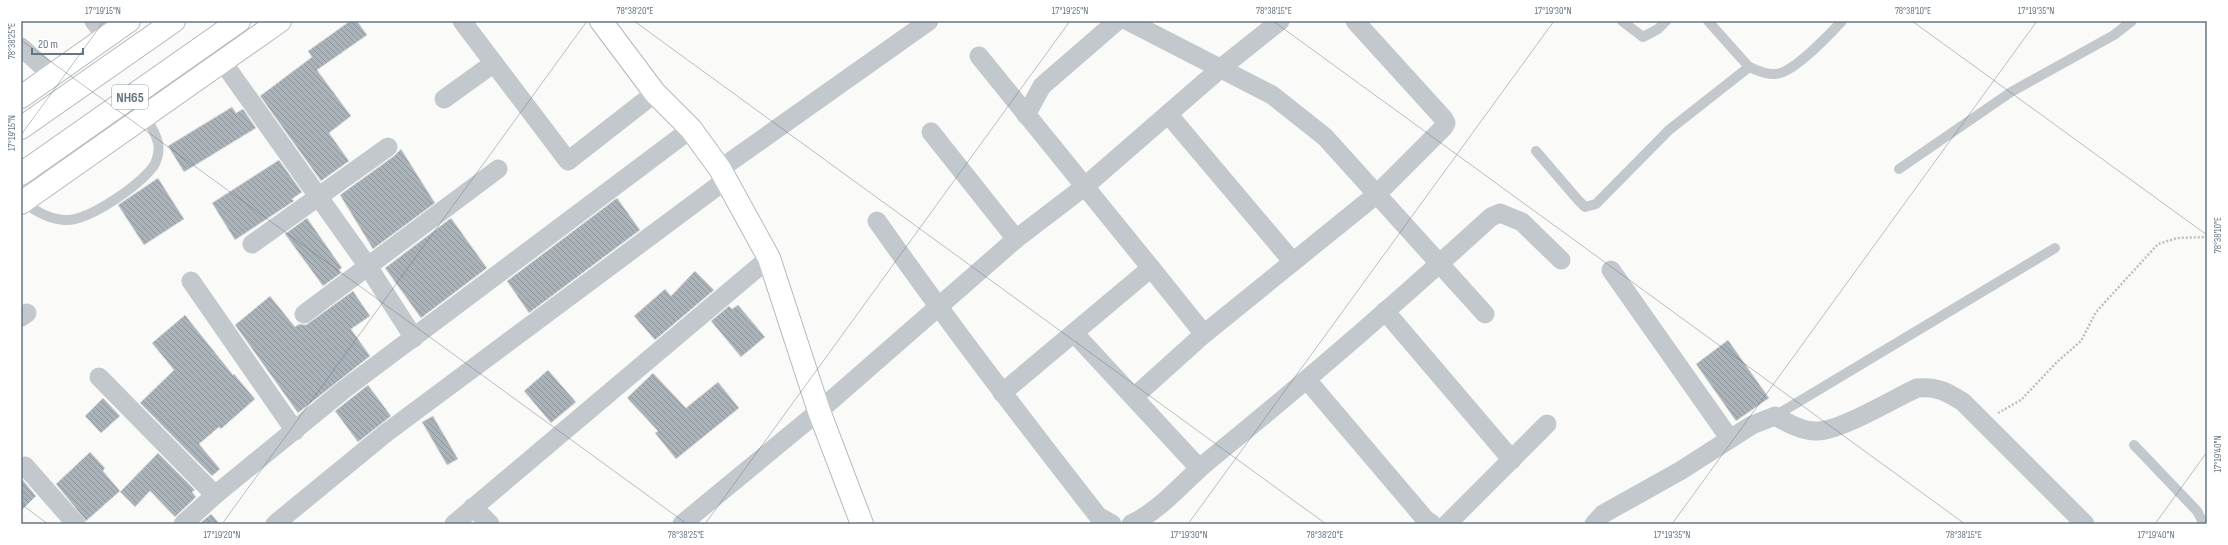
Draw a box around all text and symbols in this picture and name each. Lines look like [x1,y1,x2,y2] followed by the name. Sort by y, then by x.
[85,5,121,17] text: 17°19'15"N
[617,5,653,17] text: 78°38'20"E
[1052,5,1088,17] text: 17°19'25"N
[1256,5,1292,17] text: 78°38'15"E
[1535,5,1572,17] text: 17°19'30"N
[1895,5,1931,17] text: 78°38'10"E
[2018,5,2054,17] text: 17°19'35"N
[6,23,18,59] text: 78°38'25"E
[32,30,83,56] scale bar
[38,37,58,52] text: 20 m
[112,85,148,109] road number: NH65
[6,115,18,151] text: 17°19'15"N
[2212,217,2224,253] text: 78°38'10"E
[2212,436,2224,473] text: 17°19'40"N
[204,529,240,541] text: 17°19'20"N
[668,529,704,541] text: 78°38'25"E
[1171,529,1208,541] text: 17°19'30"N
[1307,529,1343,541] text: 78°38'20"E
[1654,529,1690,541] text: 17°19'35"N
[1946,529,1982,541] text: 78°38'15"E
[2138,529,2175,541] text: 17°19'40"N

